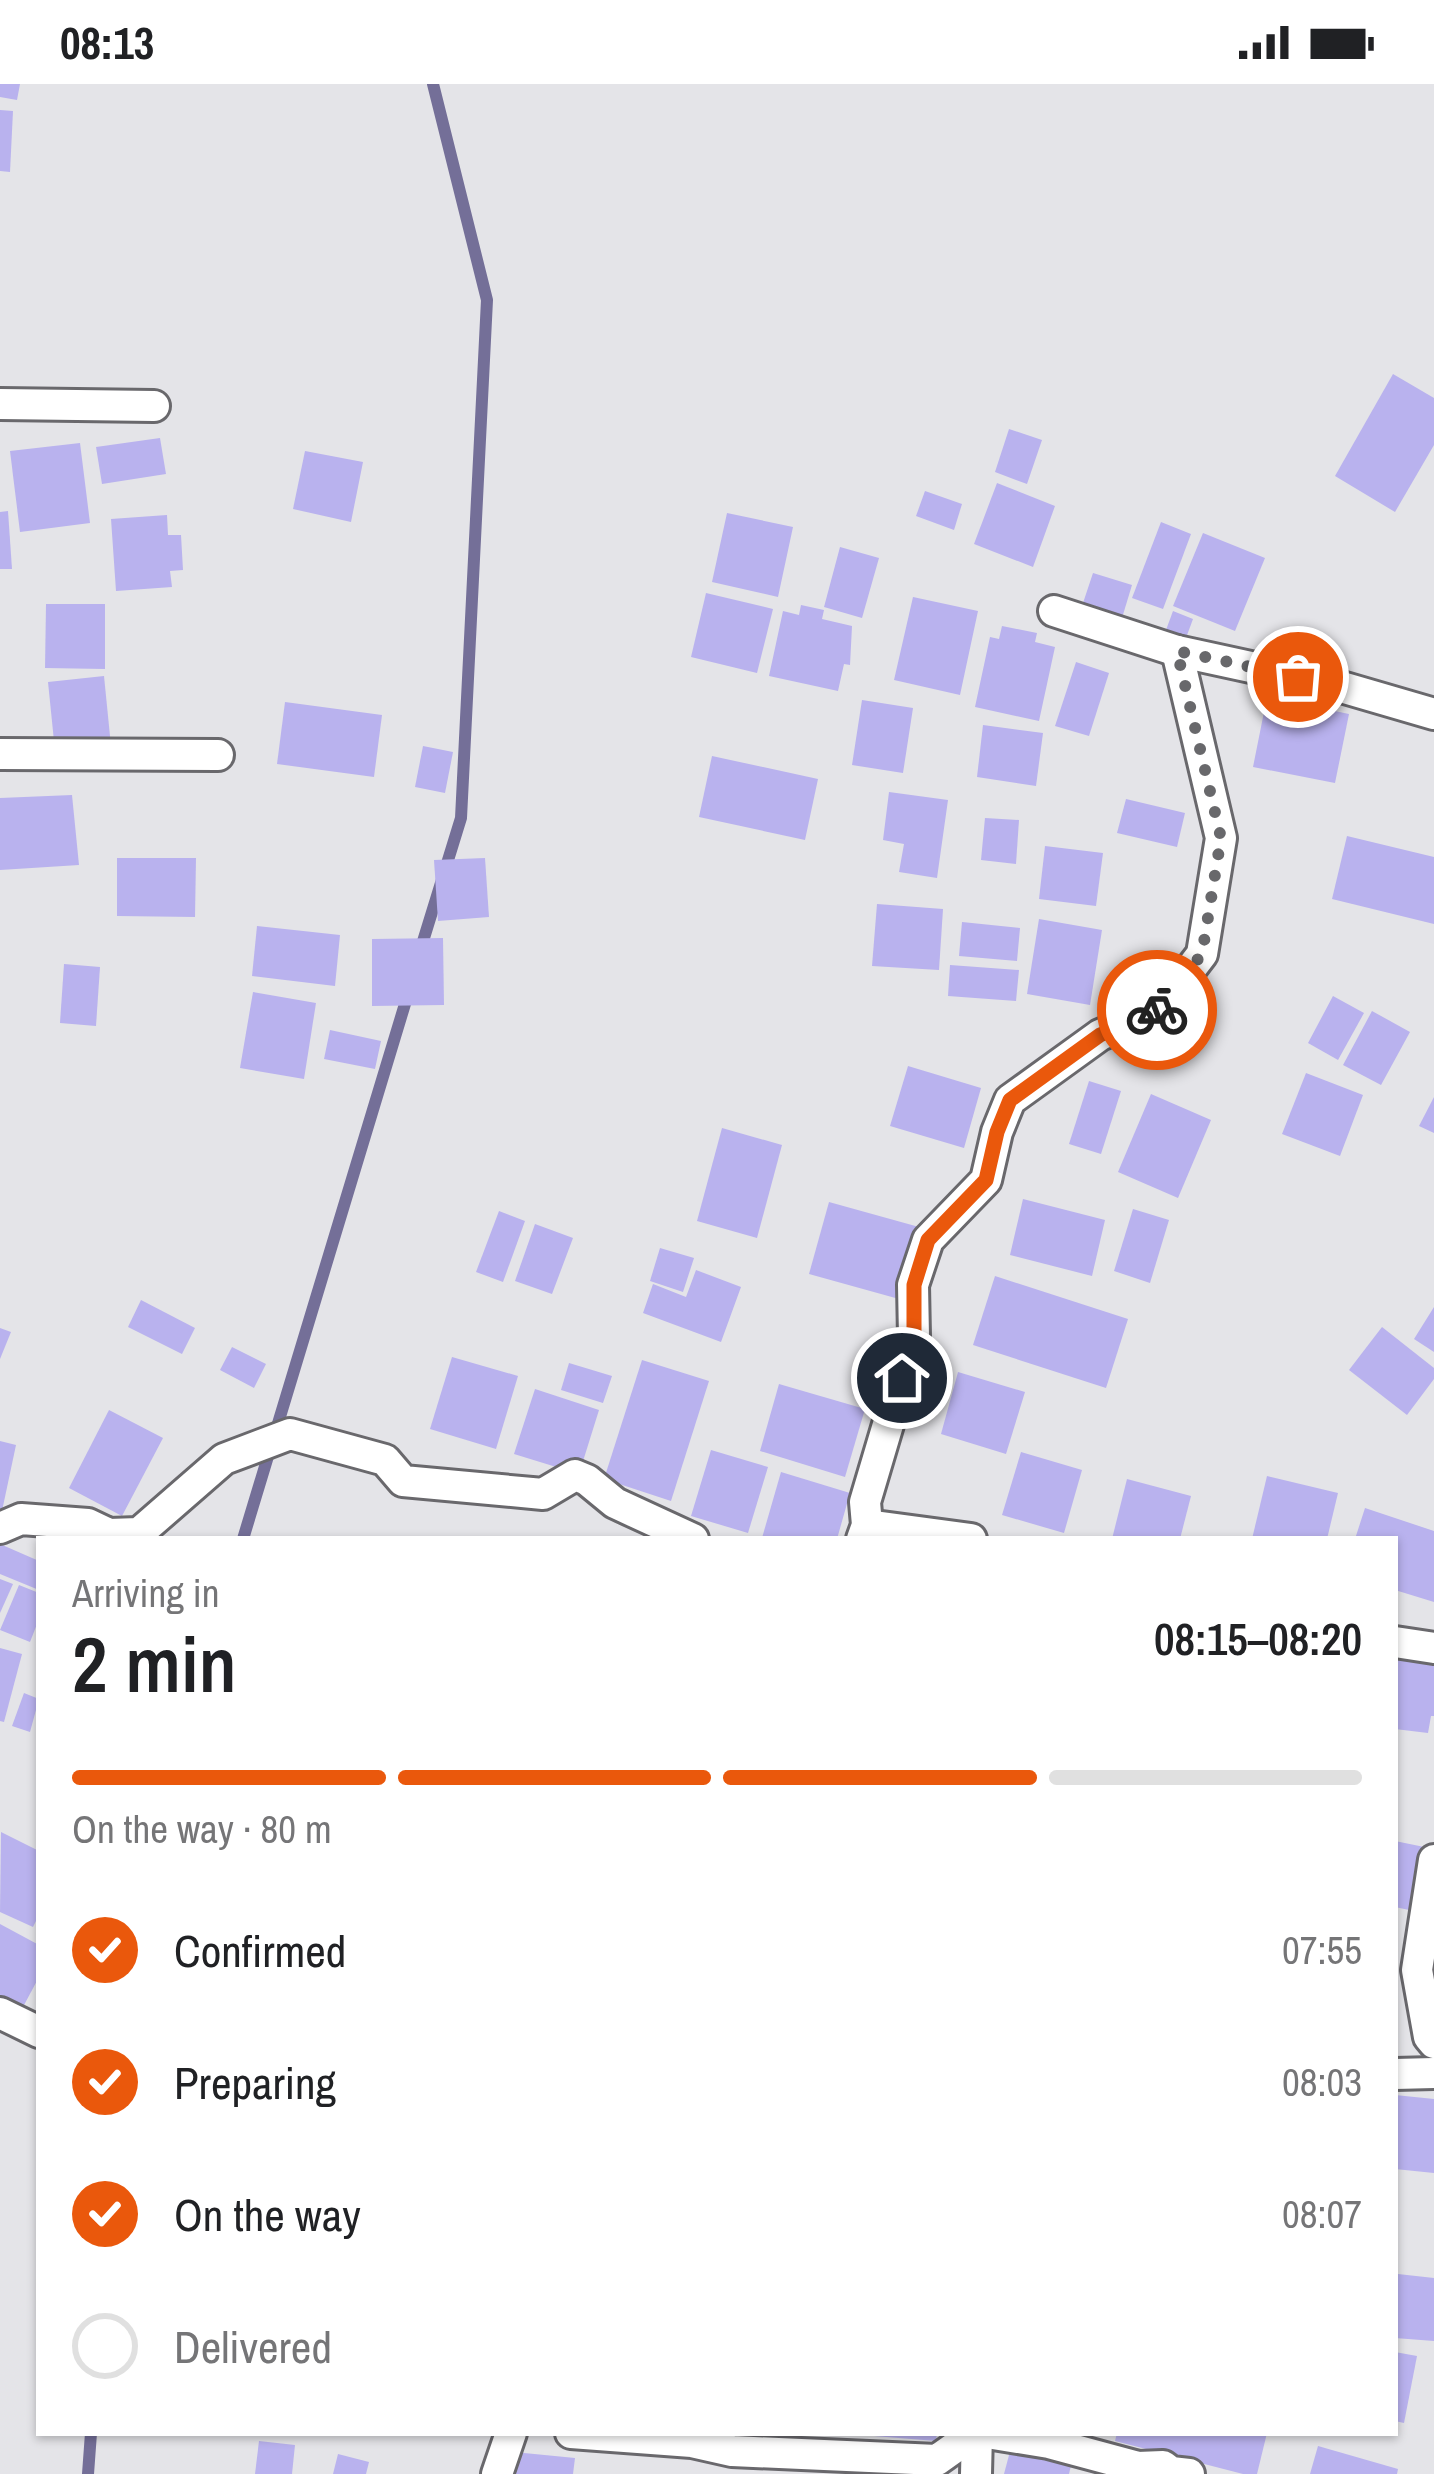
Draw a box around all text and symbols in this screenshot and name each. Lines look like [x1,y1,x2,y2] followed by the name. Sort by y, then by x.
[60,12,154,73] text: 08:13
[1247,626,1349,728] pin
[1265,644,1331,710] icon: bag
[1097,950,1217,1070] courier
[1124,977,1190,1043] icon: bike
[851,1327,953,1429] pin
[869,1345,935,1411] icon: home
[72,1567,220,1619] text: Arriving in
[1154,1608,1362,1669] text: 08:15–08:20
[72,1611,237,1716] text: 2 min
[72,1803,332,1855] text: On the way · 80 m
[72,1917,138,1983] icon: check
[174,1920,346,1981] text: Confirmed
[1282,1924,1362,1976] text: 07:55
[72,2049,138,2115] icon: check
[174,2052,336,2113] text: Preparing
[1282,2056,1362,2108] text: 08:03
[72,2181,138,2247] icon: check
[174,2184,361,2245] text: On the way
[1282,2188,1362,2240] text: 08:07
[174,2316,332,2377] text: Delivered

